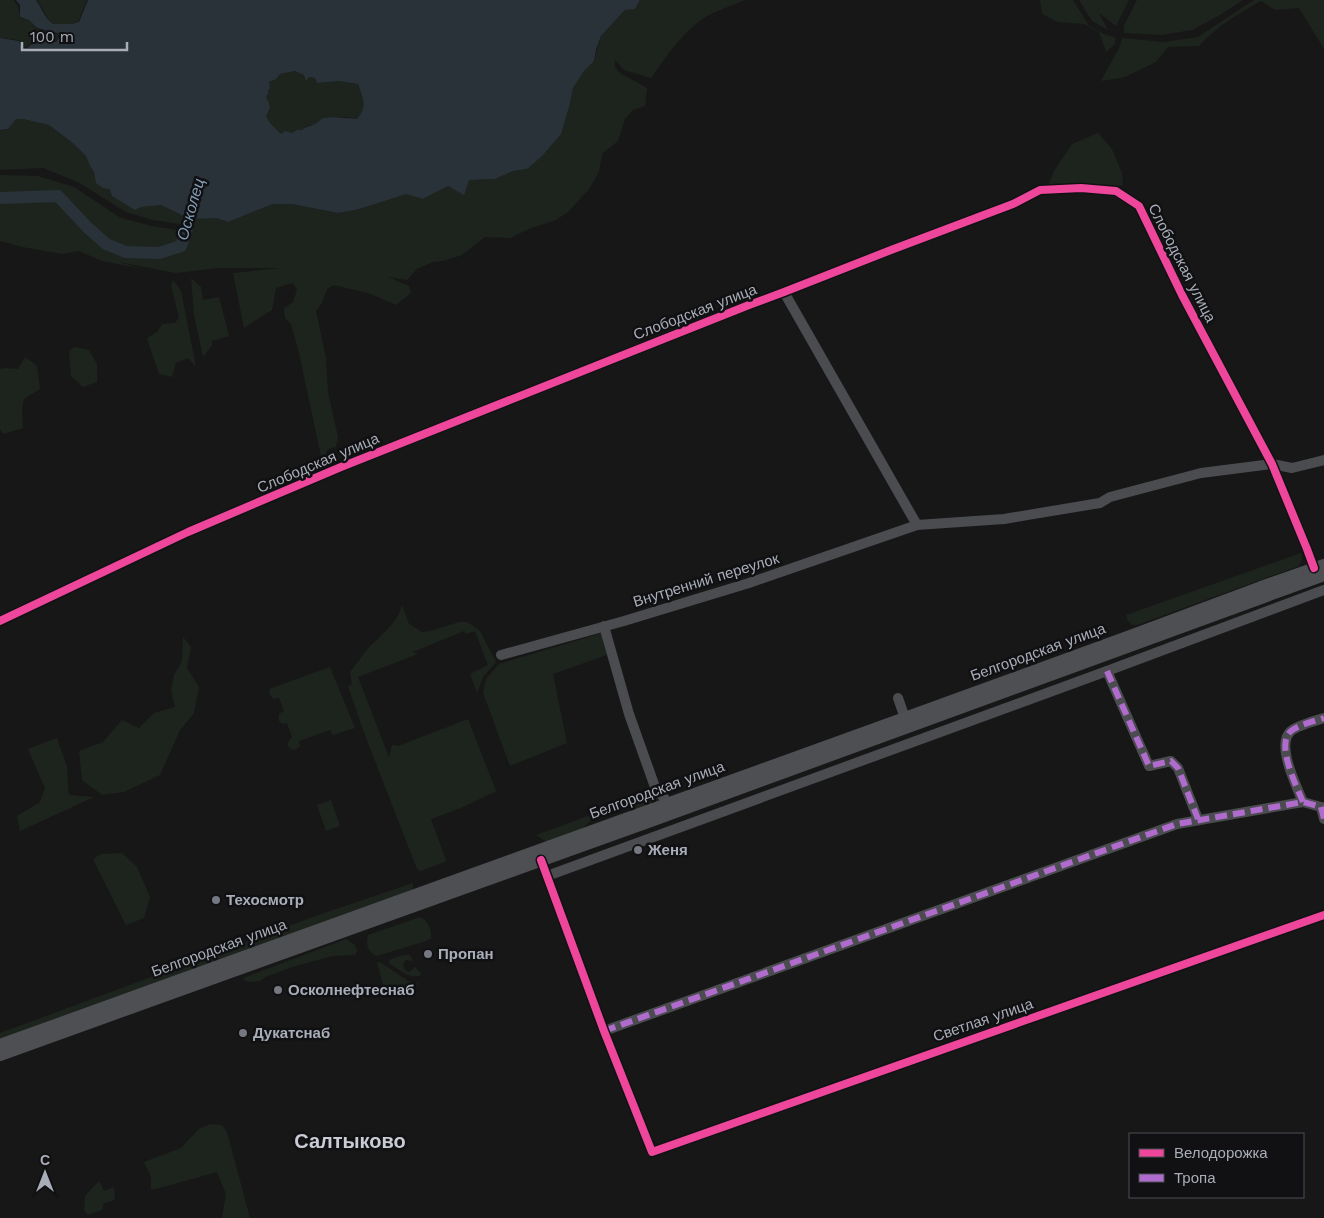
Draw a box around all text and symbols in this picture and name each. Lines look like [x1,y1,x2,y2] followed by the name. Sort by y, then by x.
[22,20,128,52] scale bar
[30,28,74,46] text: 100 m
[173,176,208,242] water label: Осколец
[1144,201,1220,326] street label: Слободская улица
[631,280,760,344] street label: Слободская улица
[254,429,382,497] street label: Слободская улица
[631,549,782,611] street label: Внутренний переулок
[968,619,1109,685] street label: Белгородская улица
[587,757,728,823] street label: Белгородская улица
[647,841,688,859] place label: Женя
[632,844,644,856] marker: Женя
[226,891,304,909] place label: Техосмотр
[210,894,222,906] marker: Техосмотр
[149,915,290,981] street label: Белгородская улица
[438,945,494,963] place label: Пропан
[422,948,434,960] marker: Пропан
[288,981,414,999] place label: Осколнефтеснаб
[272,984,284,996] marker: Осколнефтеснаб
[931,994,1036,1046] street label: Светлая улица
[253,1024,330,1042] place label: Дукатснаб
[237,1027,249,1039] marker: Дукатснаб
[294,1129,406,1153] district label: Салтыково
[1129,1133,1304,1198] legend
[1174,1144,1268,1162] text: Велодорожка
[20,1148,70,1198] north arrow
[40,1152,50,1168] text: С
[1174,1169,1216,1187] text: Тропа

